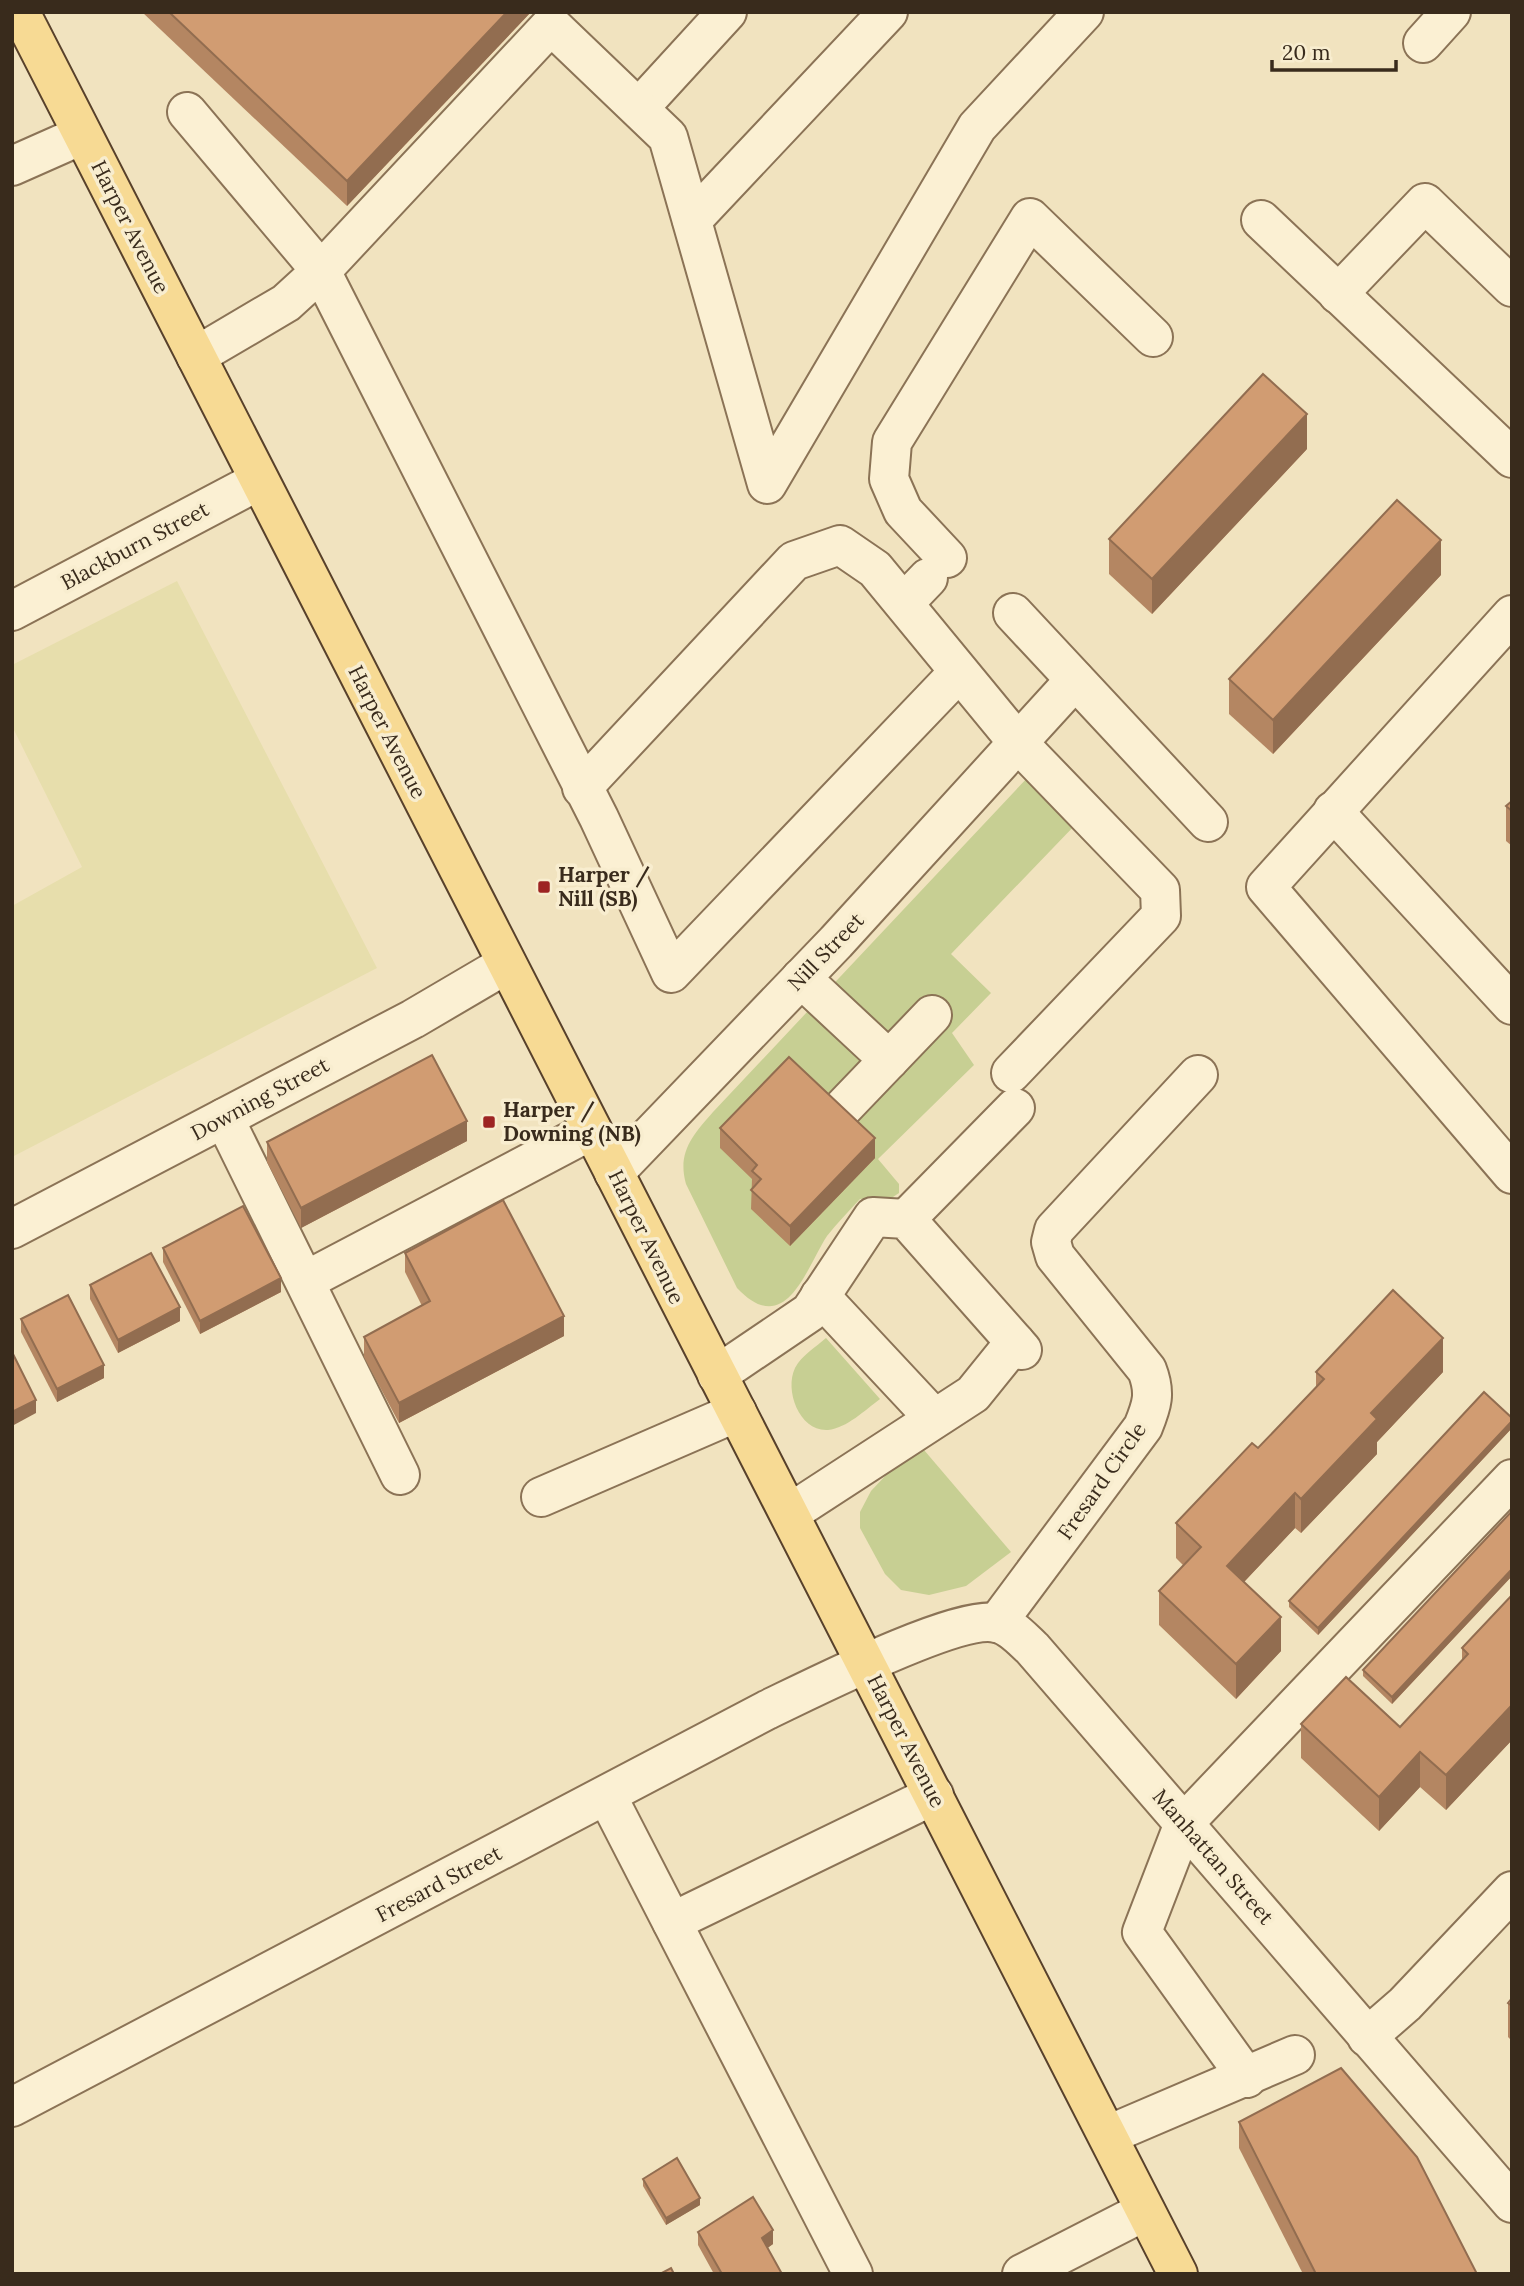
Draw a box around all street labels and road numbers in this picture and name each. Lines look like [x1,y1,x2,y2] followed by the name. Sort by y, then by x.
[85,156,176,298] street label: Harper Avenue
[56,495,214,596] street label: Blackburn Street
[342,661,433,803] street label: Harper Avenue
[782,906,870,996] street label: Nill Street
[186,1050,334,1146] street label: Downing Street
[602,1165,691,1308] street label: Harper Avenue
[1051,1417,1152,1545] street label: Fresard Circle
[861,1670,952,1812] street label: Harper Avenue
[1147,1783,1280,1931] street label: Manhattan Street
[371,1839,507,1928] street label: Fresard Street

